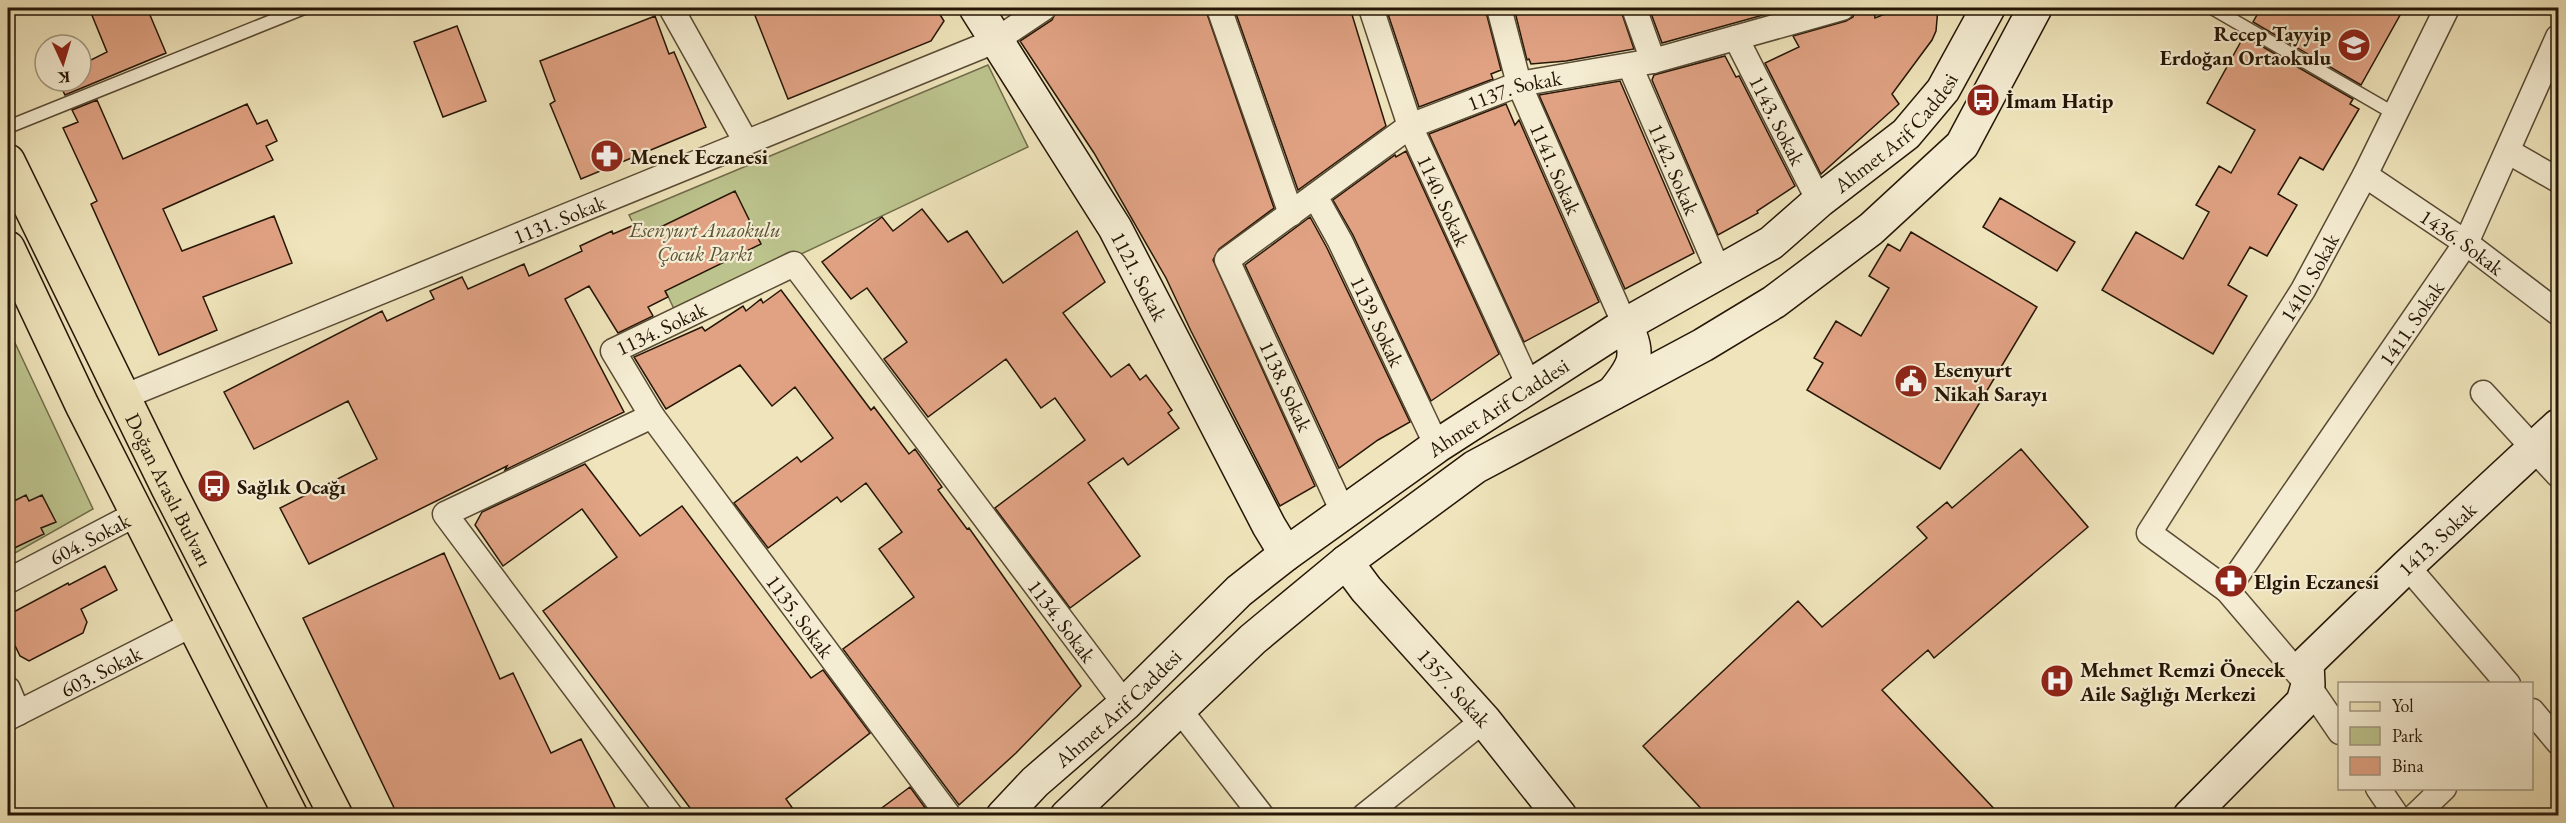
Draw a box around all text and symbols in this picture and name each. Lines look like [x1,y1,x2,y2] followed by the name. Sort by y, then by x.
[2160,20,2331,71] place label: Recep Tayyip Erdoğan Ortaokulu
[2336,27,2372,63] school or university icon: Recep Tayyip Erdoğan Ortaokulu
[33,33,93,93] north arrow
[1463,63,1564,116] street label: 1137. Sokak
[56,67,71,88] text: K
[1827,68,1963,199] street label: Ahmet Arif Caddesi
[1744,70,1812,171] street label: 1143. Sokak
[1965,82,2001,118] bus stop icon: İmam Hatip
[2006,87,2114,114] place label: İmam Hatip
[1524,119,1589,220] street label: 1141. Sokak
[1643,119,1707,220] street label: 1142. Sokak
[589,138,625,174] pharmacy icon: Menek Eczanesi
[630,143,768,170] place label: Menek Eczanesi
[1411,150,1477,251] street label: 1140. Sokak
[509,188,610,250] street label: 1131. Sokak
[2415,203,2511,282] street label: 1436. Sokak
[628,216,781,267] park label: Esenyurt Anaokulu Çocuk Parkı
[1105,226,1175,326] street label: 1121. Sokak
[2273,227,2345,327] street label: 1410. Sokak
[1345,271,1411,372] street label: 1139. Sokak
[2372,274,2450,371] street label: 1411. Sokak
[611,294,712,361] street label: 1134. Sokak
[1253,336,1319,437] street label: 1138. Sokak
[1421,351,1574,463] street label: Ahmet Arif Caddesi
[1934,356,2047,407] place label: Esenyurt Nikah Sarayı
[1893,363,1929,399] public building icon: Esenyurt Nikah Sarayı
[120,408,219,571] street label: Doğan Araslı Bulvarı
[196,468,232,504] bus stop icon: Sağlık Ocağı
[237,473,346,500] place label: Sağlık Ocağı
[2392,495,2482,581] street label: 1413. Sokak
[45,506,135,571] street label: 604. Sokak
[2213,563,2249,599] pharmacy icon: Elgin Eczanesi
[2254,568,2379,595] place label: Elgin Eczanesi
[761,569,841,664] street label: 1135. Sokak
[1022,573,1103,668] street label: 1134. Sokak
[56,639,147,703] street label: 603. Sokak
[1048,642,1187,773] street label: Ahmet Arif Caddesi
[1412,642,1498,733] street label: 1357. Sokak
[2079,656,2286,707] place label: Mehmet Remzi Önecek Aile Sağlığı Merkezi
[2039,663,2075,699] hospital icon: Mehmet Remzi Önecek Aile Sağlığı Merkezi
[2338,682,2533,790] legend
[2392,694,2414,717] text: Yol
[2392,724,2423,747] text: Park
[2392,754,2424,777] text: Bina

